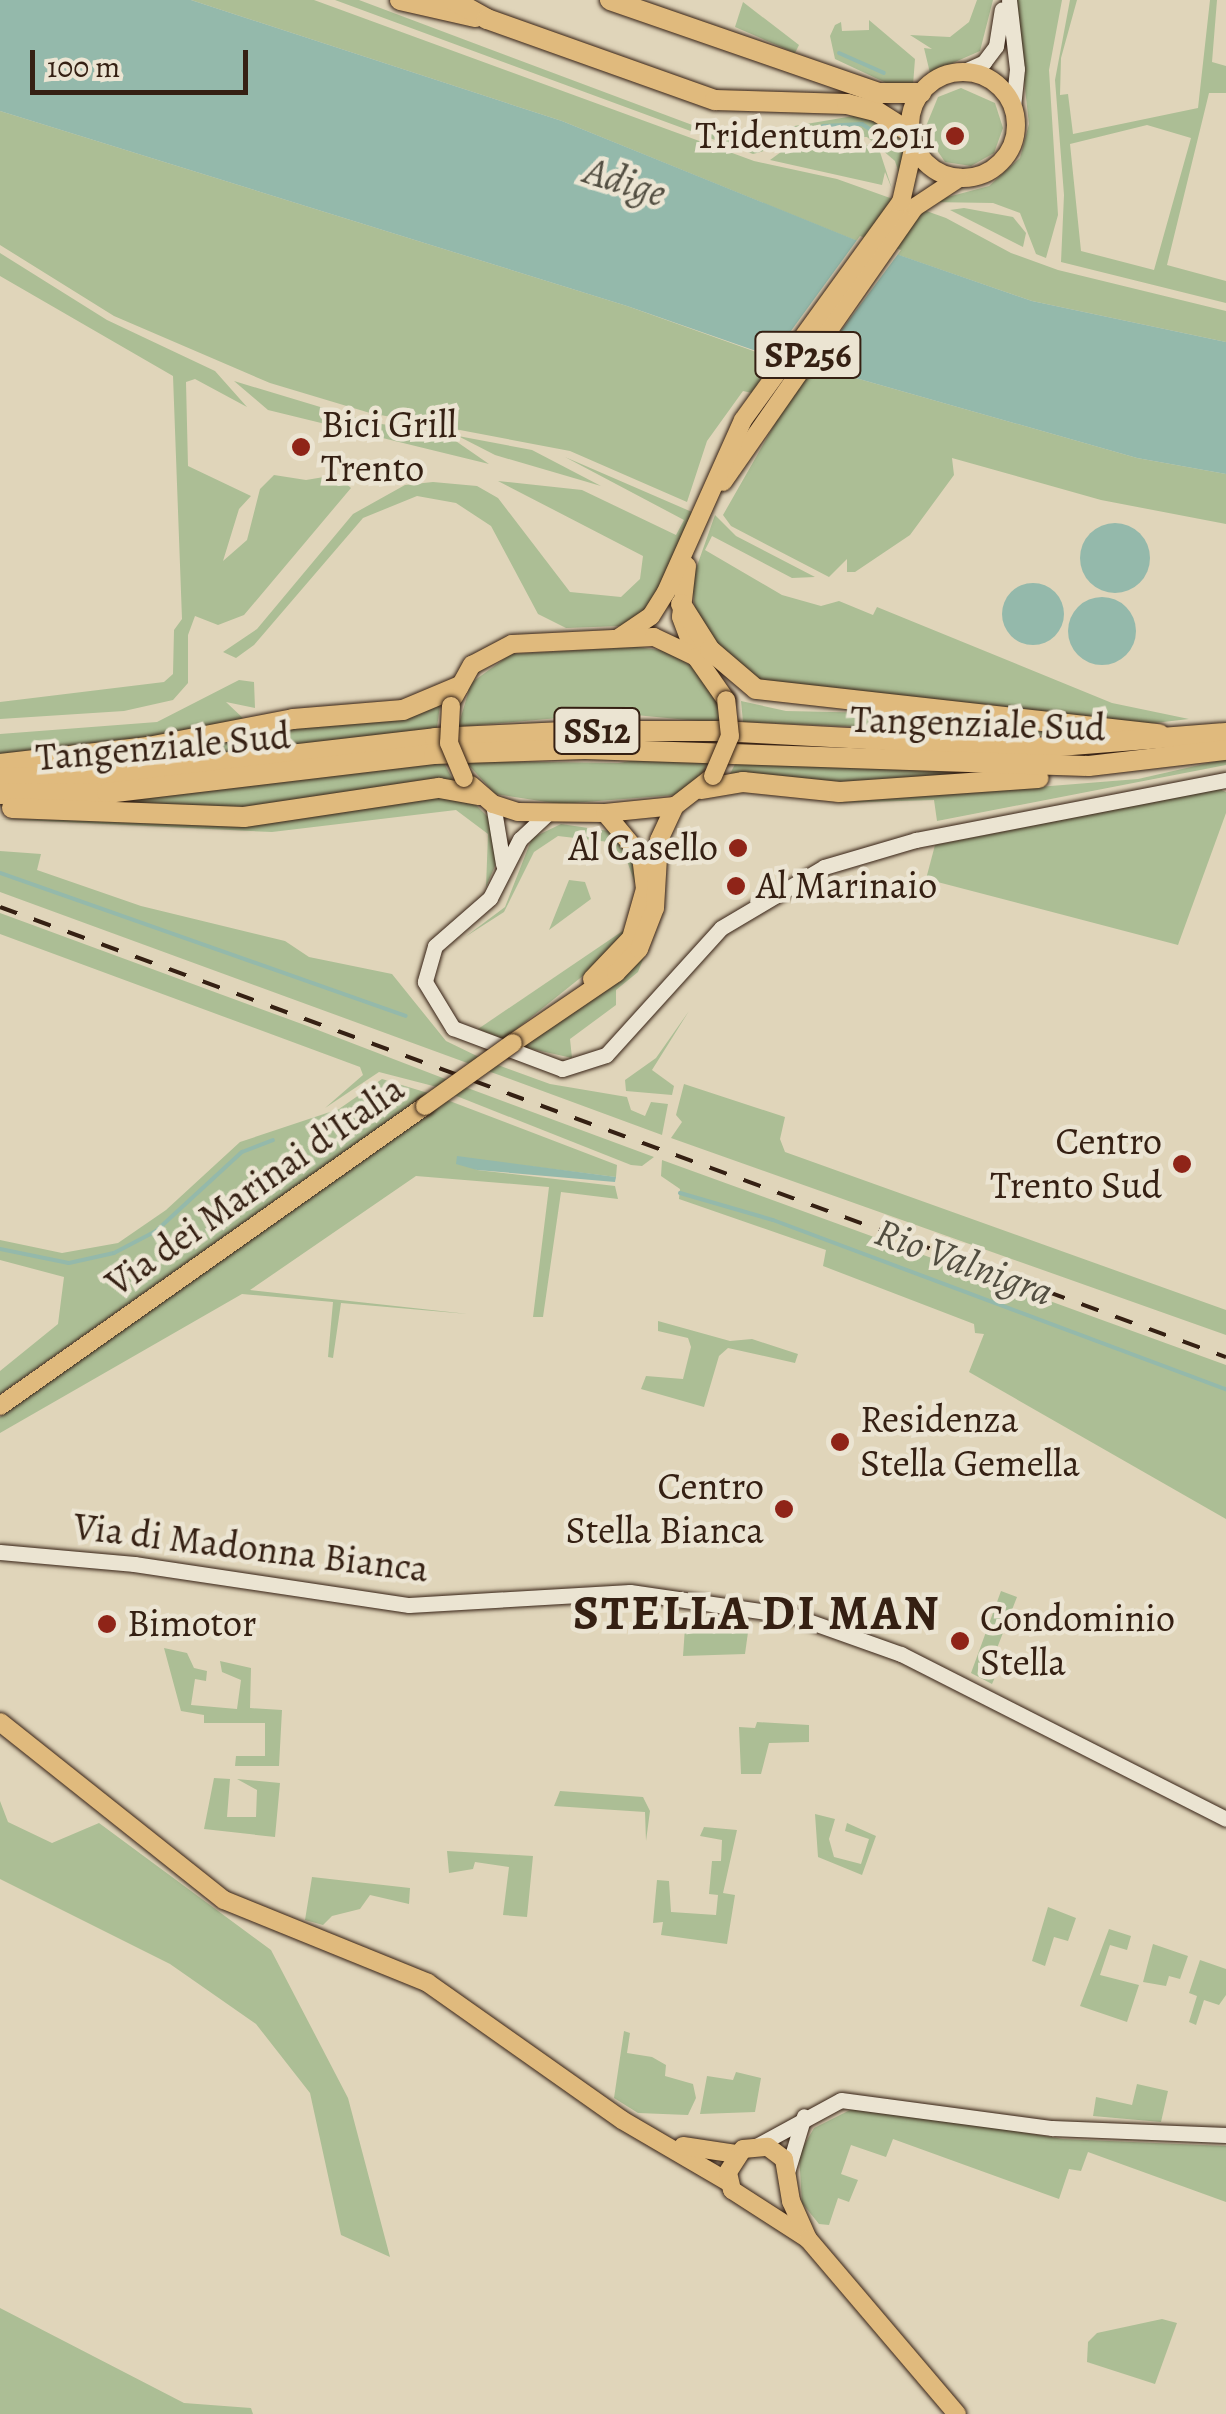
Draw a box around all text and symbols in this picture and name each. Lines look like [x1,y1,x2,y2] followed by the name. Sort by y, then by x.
[35,30,252,92] scale bar
[47,47,120,87] text: 100 m
[695,113,935,159] place label: Tridentum 2011
[944,125,966,147] marker: Tridentum 2011
[578,146,672,218] water label: Adige
[753,325,863,385] road number: SP256
[321,402,457,492] place label: Bici Grill Trento
[290,436,312,458] marker: Bici Grill Trento
[850,697,1106,751] street label: Tangenziale Sud
[552,701,642,761] road number: SS12
[34,713,292,781] street label: Tangenziale Sud
[569,825,718,871] place label: Al Casello
[727,837,749,859] marker: Al Casello
[756,863,937,909] place label: Al Marinaio
[725,875,747,897] marker: Al Marinaio
[97,1066,413,1306] street label: Via dei Marinai d'Italia
[990,1119,1162,1208] place label: Centro Trento Sud
[1171,1153,1193,1175] marker: Centro Trento Sud
[869,1208,1059,1316] water label: Rio Valnigra
[860,1397,1080,1486] place label: Residenza Stella Gemella
[829,1431,851,1453] marker: Residenza Stella Gemella
[566,1464,764,1554] place label: Centro Stella Bianca
[773,1498,795,1520] marker: Centro Stella Bianca
[71,1504,431,1592] street label: Via di Madonna Bianca
[573,1585,941,1643] district label: STELLA DI MAN
[980,1596,1175,1686] place label: Condominio Stella
[127,1601,257,1647] place label: Bimotor
[96,1613,118,1635] marker: Bimotor
[949,1630,971,1652] marker: Condominio Stella

